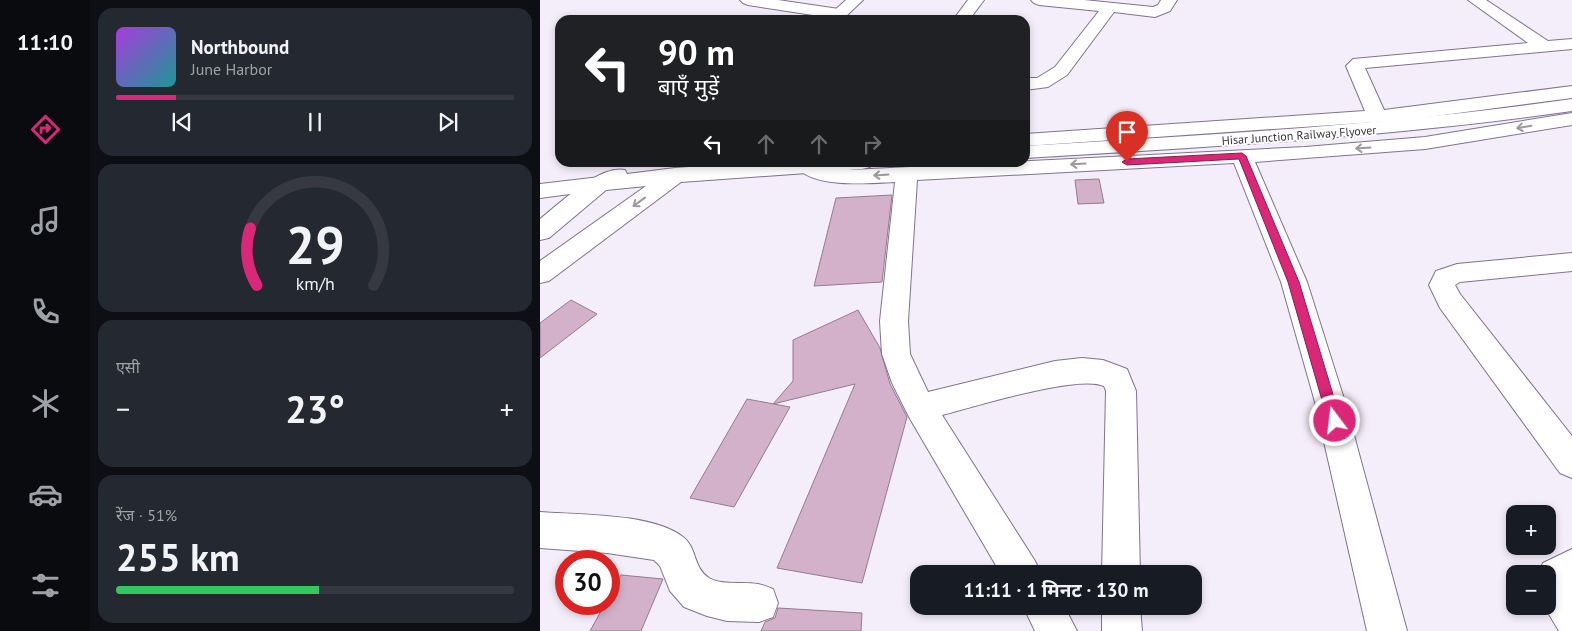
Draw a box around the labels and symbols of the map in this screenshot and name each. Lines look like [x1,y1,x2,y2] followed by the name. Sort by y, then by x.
[1106,111,1148,162] pin
[1221,122,1377,148] street label: Hisar Junction Railway Flyover
[1516,123,1532,133] one-way arrow
[1355,143,1371,153] one-way arrow
[1071,160,1087,169] one-way arrow
[873,170,889,179] one-way arrow
[632,197,646,207] one-way arrow
[1308,394,1360,446] position arrow
[555,550,620,615] speed limit sign: 30

